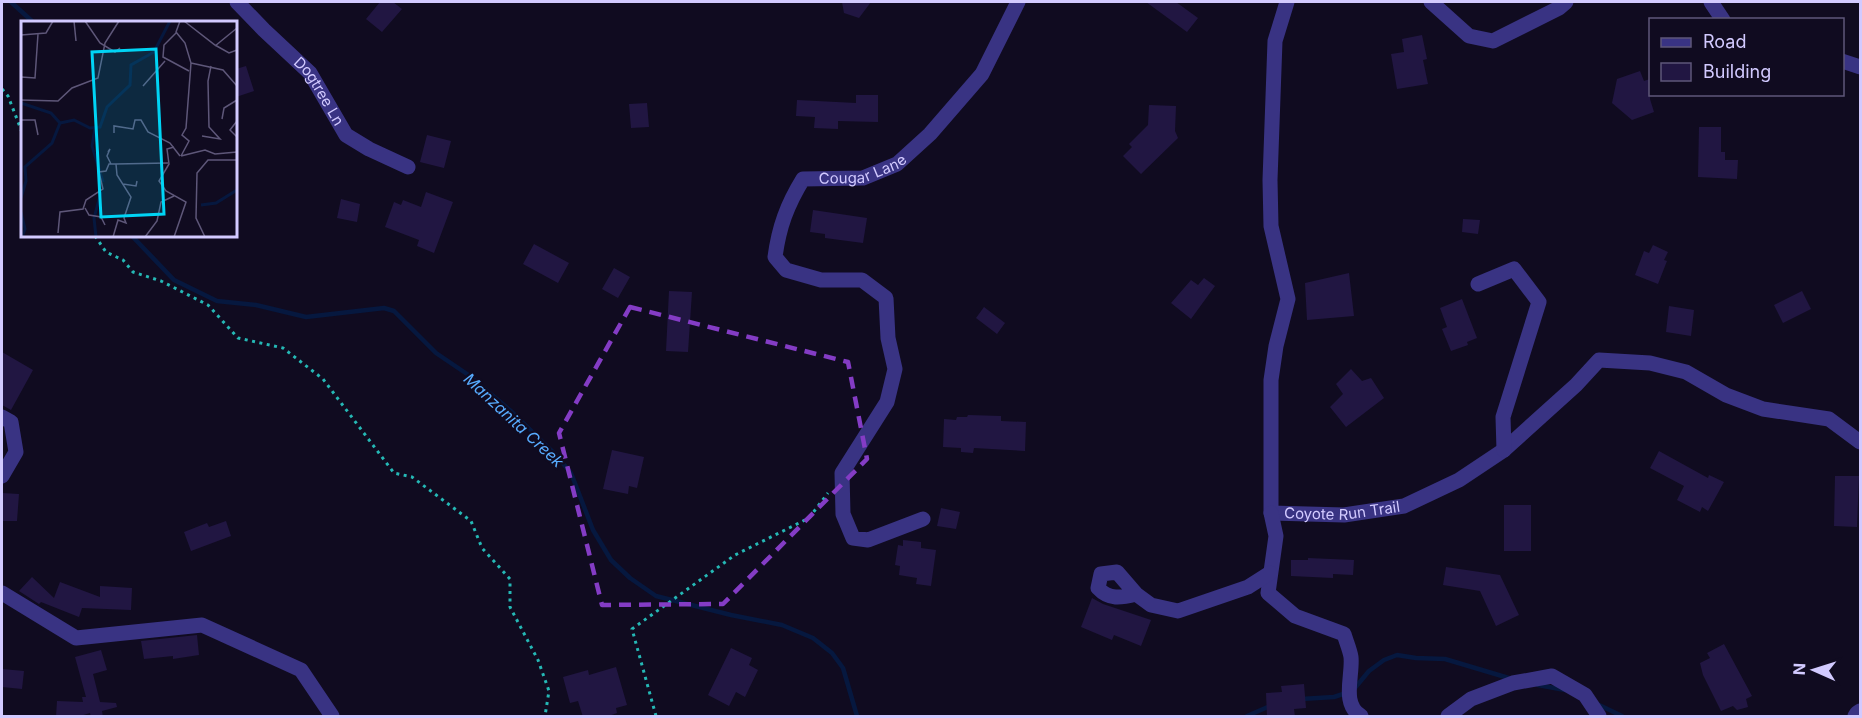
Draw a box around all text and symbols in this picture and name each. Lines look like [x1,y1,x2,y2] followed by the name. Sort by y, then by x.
[1649,18,1844,96] legend
[21,21,237,237] inset map
[1703,31,1746,52] text: Road
[290,53,348,129] street label: Dogtree Ln
[1703,61,1771,82] text: Building
[819,150,910,188] street label: Cougar Lane
[460,369,568,472] water label: Manzanita Creek
[1284,497,1401,524] street label: Coyote Run Trail
[1784,640,1844,700] north arrow
[1789,663,1809,676] text: N

